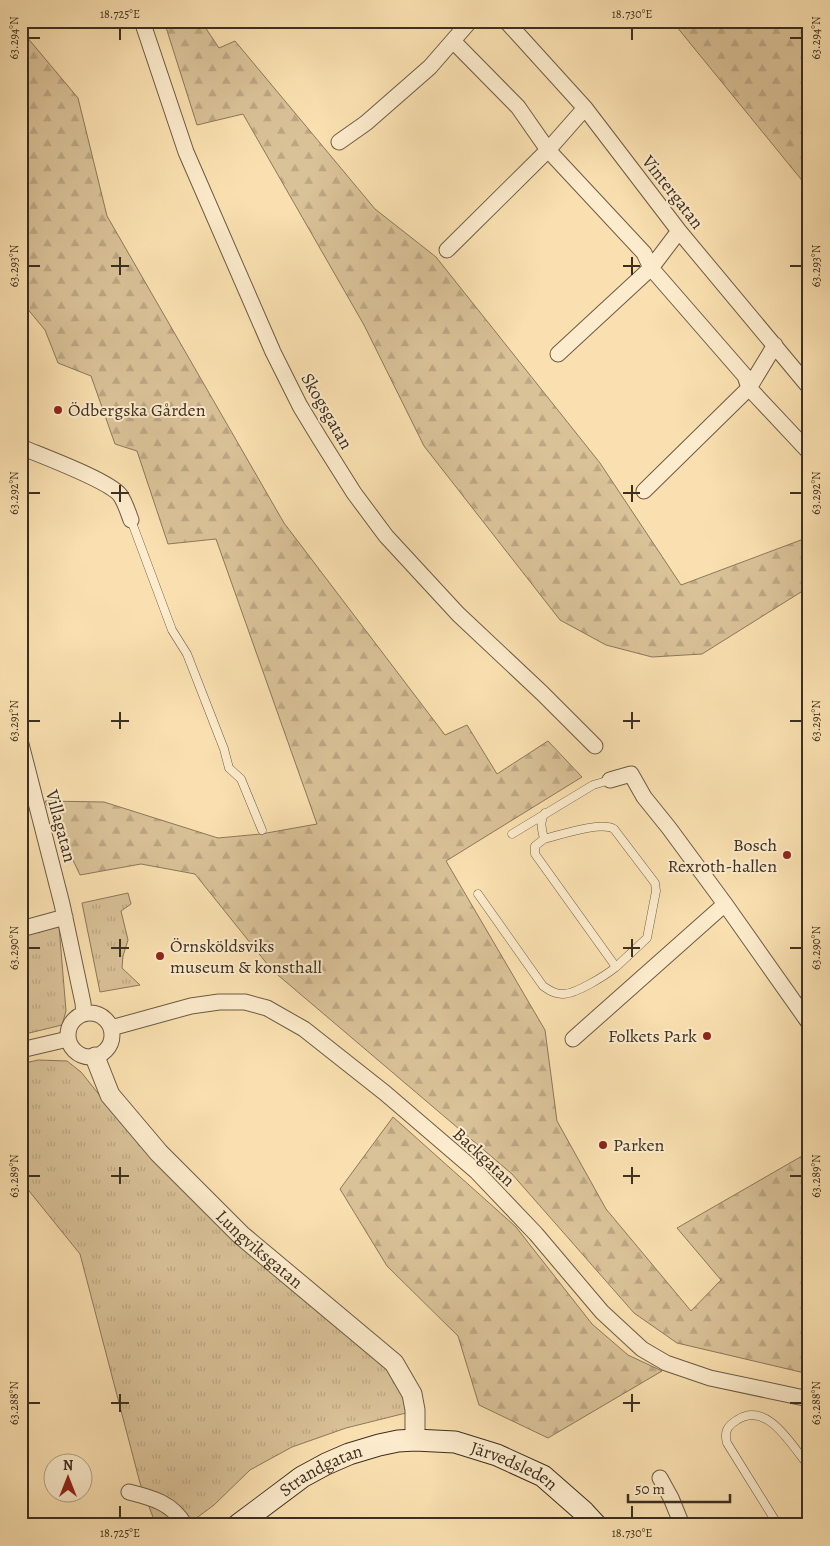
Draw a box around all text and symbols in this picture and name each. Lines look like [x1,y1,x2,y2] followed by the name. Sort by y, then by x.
[100,6,140,22] text: 18.725°E
[612,6,652,22] text: 18.730°E
[6,16,22,60] text: 63.294°N
[808,16,824,60] text: 63.294°N
[636,149,709,234] street label: Vintergatan
[6,244,22,287] text: 63.293°N
[808,244,824,287] text: 63.293°N
[295,368,359,454] street label: Skogsgatan
[68,398,206,422] place label: Ödbergska Gården
[52,404,64,416] marker: Ödbergska Gården
[6,471,22,515] text: 63.292°N
[808,471,824,515] text: 63.292°N
[6,700,22,742] text: 63.291°N
[808,700,824,742] text: 63.291°N
[40,786,82,865] street label: Villagatan
[668,833,777,878] place label: Bosch Rexroth-hallen
[781,849,793,861] marker: Bosch Rexroth-hallen
[6,926,22,970] text: 63.290°N
[808,926,824,970] text: 63.290°N
[170,934,322,979] place label: Örnsköldsviks museum & konsthall
[154,950,166,962] marker: Örnsköldsviks museum & konsthall
[608,1024,697,1048] place label: Folkets Park
[701,1030,713,1042] marker: Folkets Park
[448,1122,520,1192] street label: Backgatan
[613,1133,664,1157] place label: Parken
[597,1139,609,1151] marker: Parken
[6,1154,22,1198] text: 63.289°N
[808,1154,824,1198] text: 63.289°N
[211,1205,308,1294] street label: Lungviksgatan
[6,1381,22,1425] text: 63.288°N
[808,1381,824,1425] text: 63.288°N
[468,1436,563,1496] street label: Järvedsleden
[274,1439,365,1502] street label: Strandgatan
[42,1454,92,1504] north arrow
[63,1456,73,1475] text: N
[628,1471,730,1503] scale bar
[635,1479,665,1499] text: 50 m
[100,1525,140,1541] text: 18.725°E
[612,1525,652,1541] text: 18.730°E

